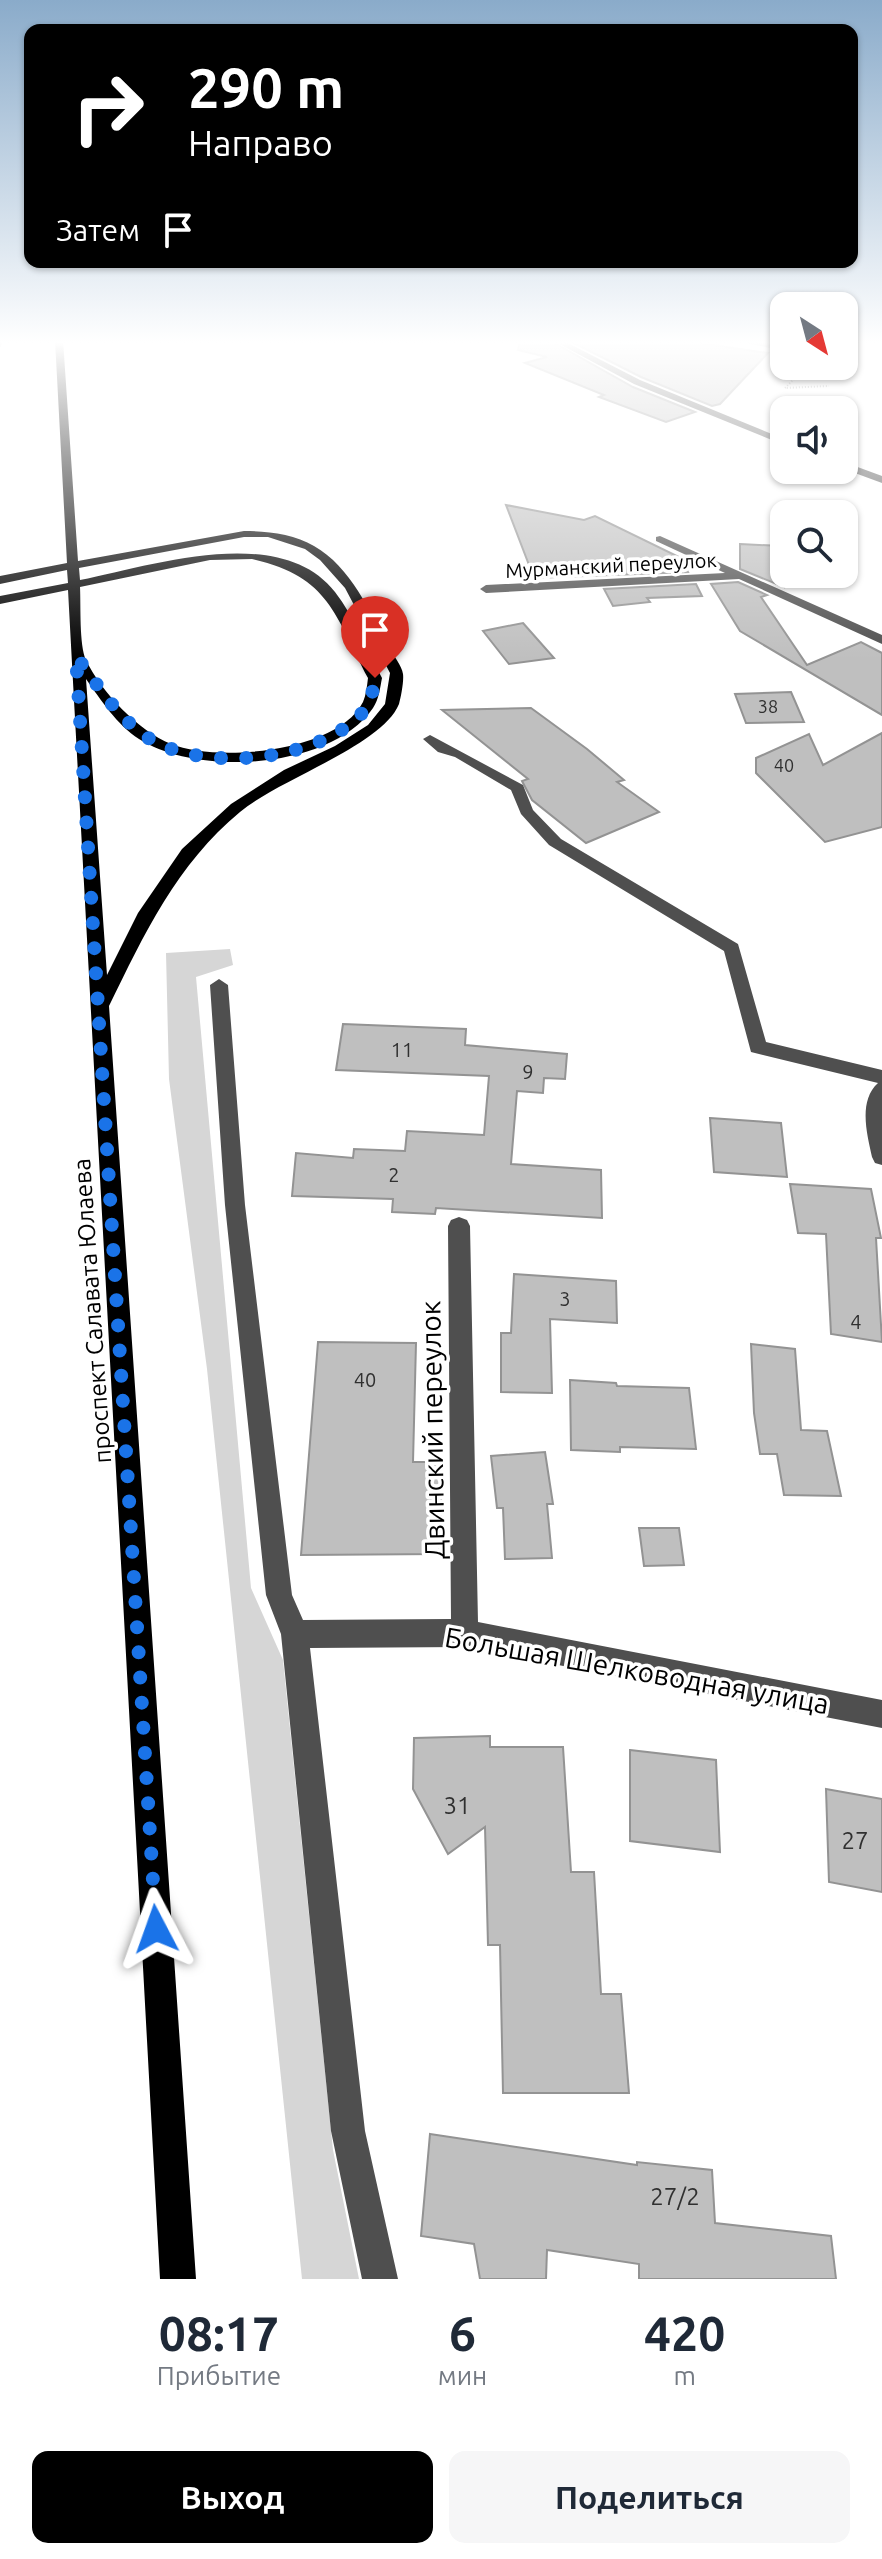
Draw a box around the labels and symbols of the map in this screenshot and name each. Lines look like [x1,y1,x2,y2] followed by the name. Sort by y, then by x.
[770,292,858,380] north arrow
[505,548,717,582] street label: Мурманский переулок
[341,596,409,678] pin
[758,696,778,716] house number: 38
[774,755,794,775] house number: 40
[391,1038,413,1061] house number: 11
[522,1060,534,1083] house number: 9
[68,1158,116,1464] street label: проспект Салавата Юлаева
[388,1163,400,1186] house number: 2
[559,1287,571,1310] house number: 3
[414,1301,450,1559] street label: Двинский переулок
[850,1310,862,1333] house number: 4
[354,1368,376,1391] house number: 40
[443,1621,831,1719] street label: Большая Шелководная улица
[443,1792,471,1819] house number: 31
[841,1827,869,1854] house number: 27
[114,1887,198,1971] position arrow
[650,2183,700,2210] house number: 27/2

